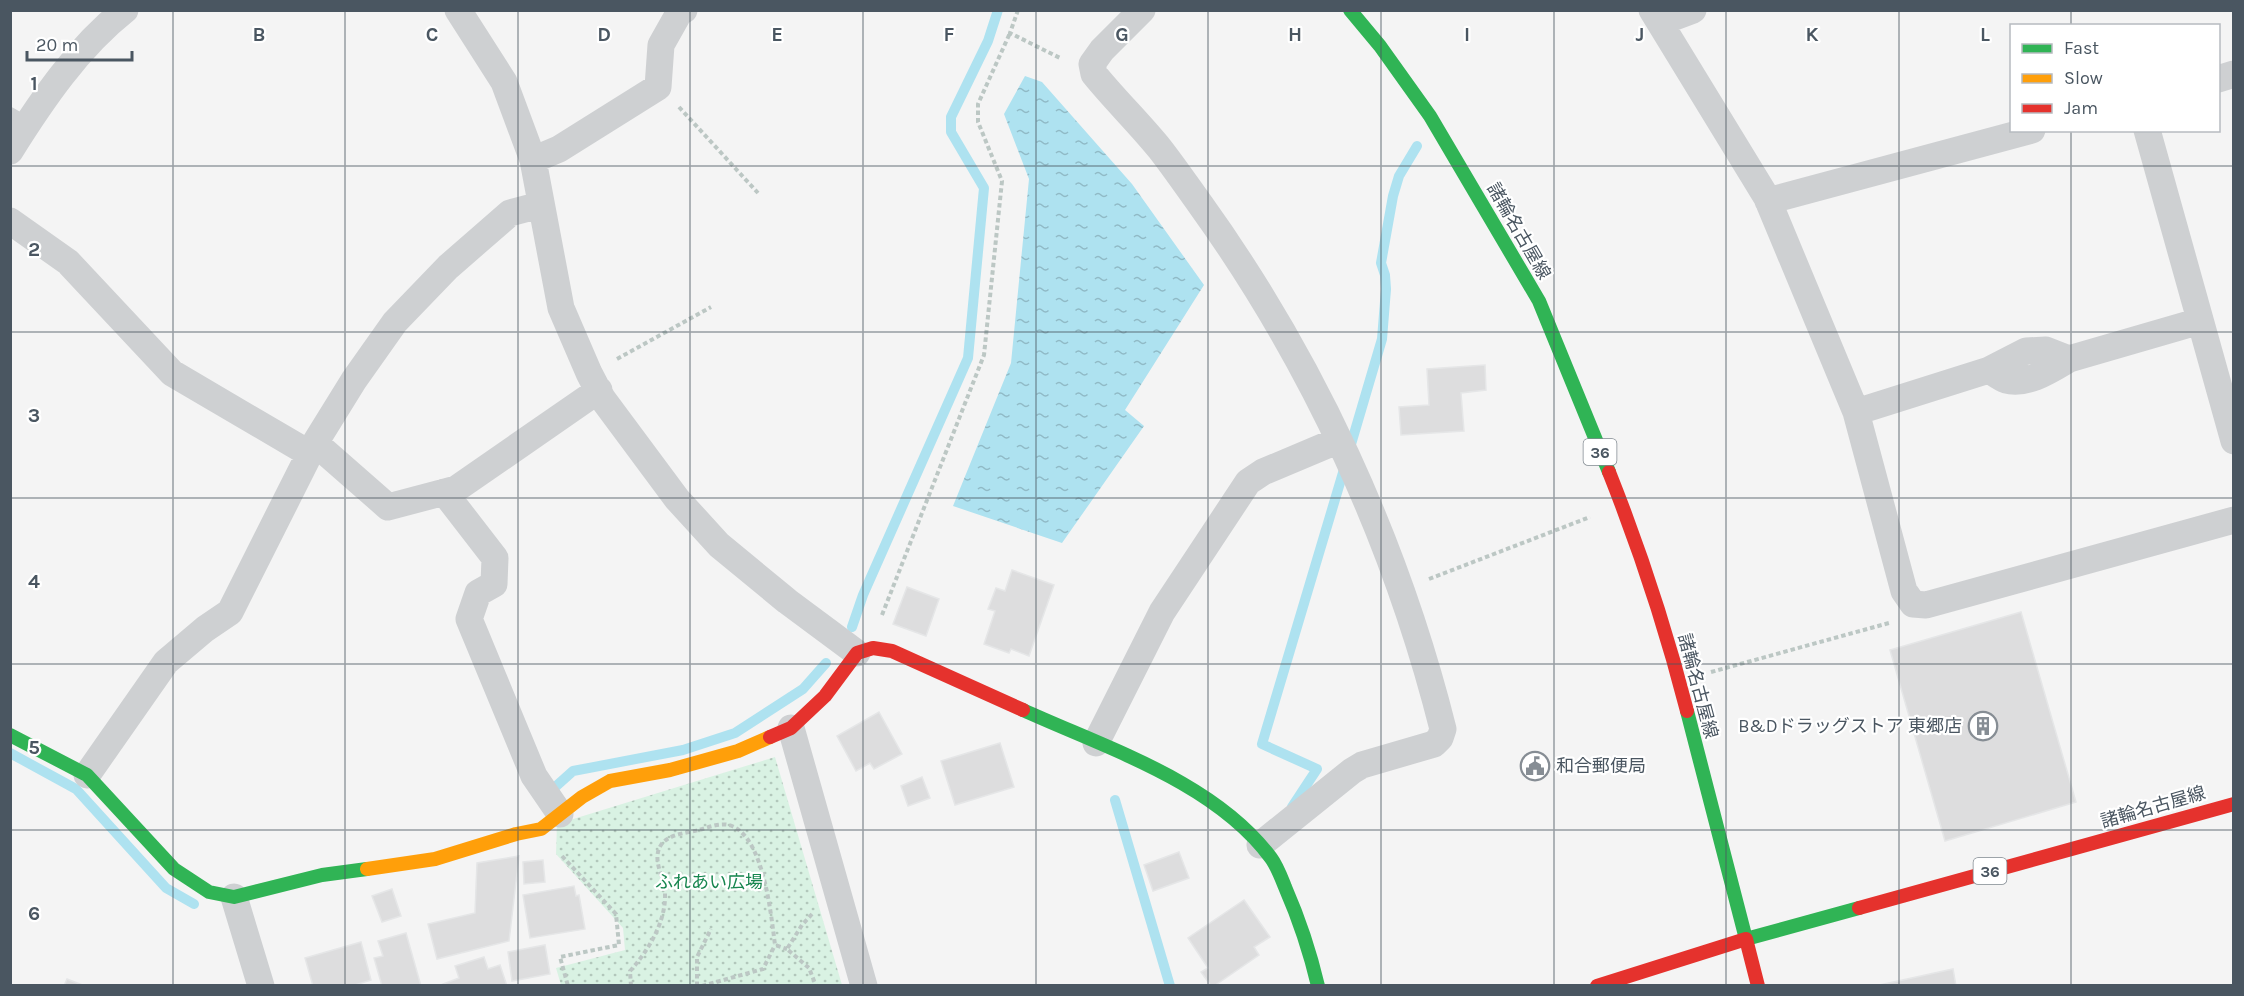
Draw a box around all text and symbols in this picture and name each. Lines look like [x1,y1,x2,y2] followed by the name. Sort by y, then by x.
[253,23,265,46] text: B
[426,23,438,46] text: C
[597,23,611,46] text: D
[771,23,783,46] text: E
[944,23,955,46] text: F
[1115,23,1129,46] text: G
[1288,23,1302,46] text: H
[1464,23,1470,46] text: I
[1636,23,1644,46] text: J
[1805,23,1819,46] text: K
[1980,23,1990,46] text: L
[27,24,132,62] scale bar
[2010,24,2220,132] legend
[36,34,78,56] text: 20 m
[2064,37,2099,59] text: Fast
[2064,67,2103,89] text: Slow
[30,72,38,95] text: 1
[2064,97,2098,119] text: Jam
[1482,179,1556,283] street label: 諸輪名古屋線
[28,238,40,261] text: 2
[28,404,40,427] text: 3
[1584,439,1616,465] road number: 36
[28,570,40,593] text: 4
[1673,631,1723,741] street label: 諸輪名古屋線
[1967,710,1999,742] building icon: B&Dドラッグストア 東郷店
[1738,715,1962,737] place label: B&Dドラッグストア 東郷店
[28,736,40,759] text: 5
[1519,750,1551,782] public building icon: 和合郵便局
[1556,755,1646,777] place label: 和合郵便局
[2098,782,2208,832] street label: 諸輪名古屋線
[1974,858,2006,884] road number: 36
[655,871,763,893] park label: ふれあい広場
[28,902,40,925] text: 6

